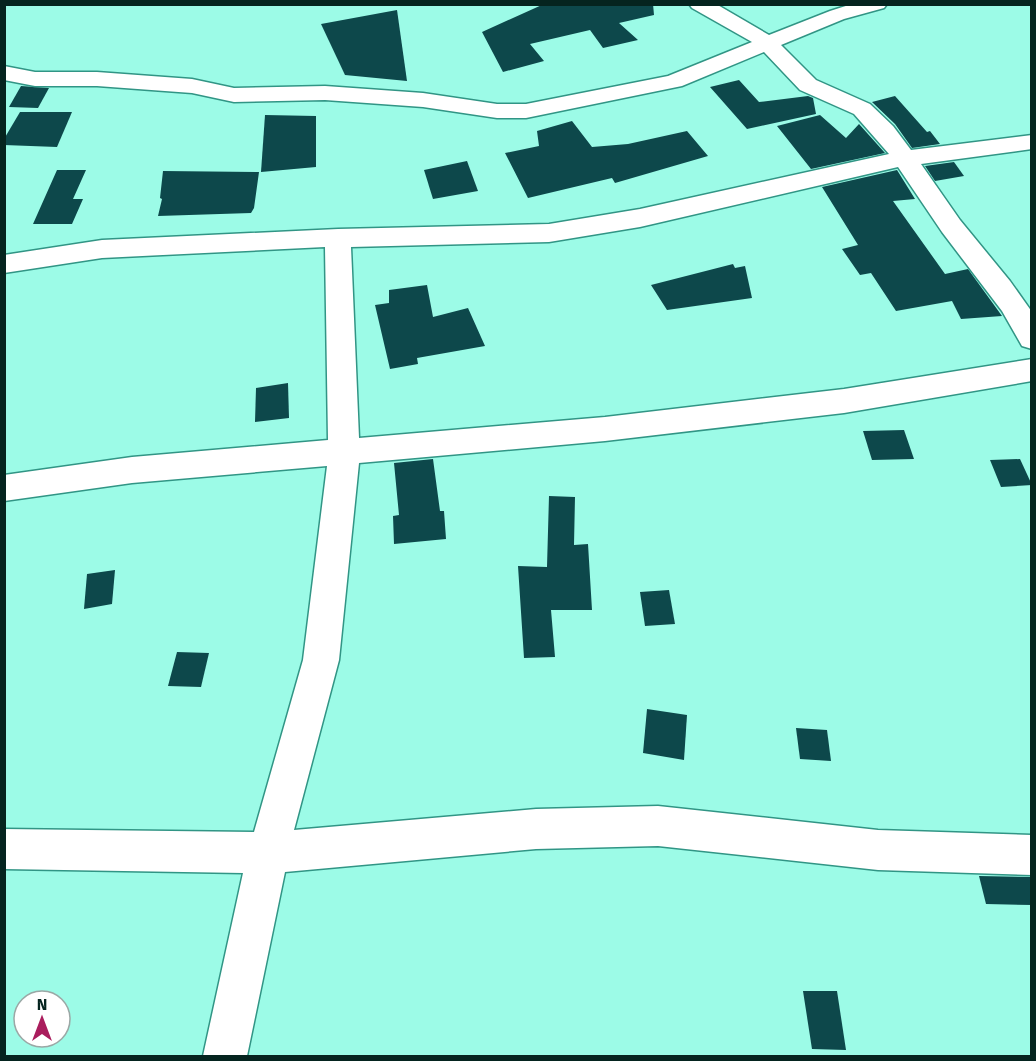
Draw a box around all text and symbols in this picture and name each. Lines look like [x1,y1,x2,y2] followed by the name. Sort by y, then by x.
[12,989,72,1049] north arrow
[37,995,47,1014] text: N

